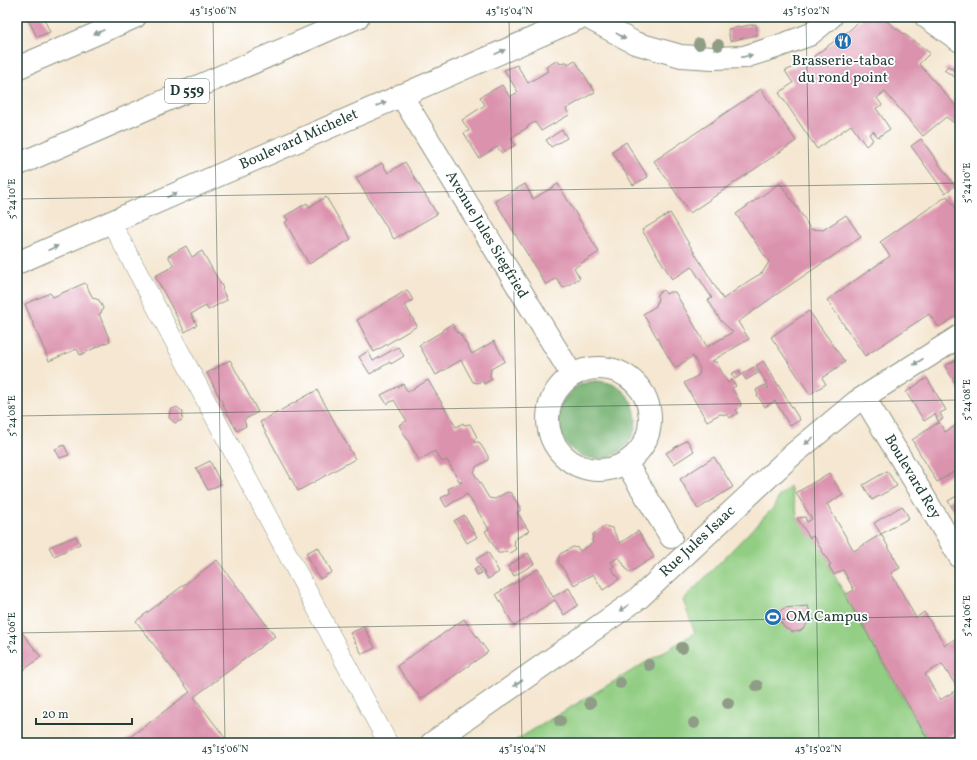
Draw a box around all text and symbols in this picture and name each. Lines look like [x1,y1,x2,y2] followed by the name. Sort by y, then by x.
[190,4,237,18] text: 43°15'06"N
[485,4,533,18] text: 43°15'04"N
[783,4,830,18] text: 43°15'02"N
[93,29,105,36] one-way arrow
[833,31,853,51] restaurant icon: Brasserie-tabac du rond point
[616,32,627,39] one-way arrow
[494,49,506,55] one-way arrow
[792,51,894,89] place label: Brasserie-tabac du rond point
[741,52,754,58] one-way arrow
[165,79,209,103] road number: D 559
[375,101,386,107] one-way arrow
[236,104,362,176] street label: Boulevard Michelet
[960,163,974,203] text: 5°24'10"E
[440,167,532,303] street label: Avenue Jules Siegfried
[5,179,19,219] text: 5°24'10"E
[166,192,178,198] one-way arrow
[47,244,59,250] one-way arrow
[912,359,924,366] one-way arrow
[960,379,974,421] text: 5°24'08"E
[5,395,19,437] text: 5°24'08"E
[878,431,946,523] street label: Boulevard Rey
[804,436,815,445] one-way arrow
[656,501,741,583] street label: Rue Jules Isaac
[960,595,974,637] text: 5°24'06"E
[619,604,629,612] one-way arrow
[763,607,783,627] sports icon: OM Campus
[786,607,868,628] place label: OM Campus
[5,612,19,654] text: 5°24'06"E
[512,679,523,687] one-way arrow
[36,700,132,726] scale bar
[42,707,69,723] text: 20 m
[202,742,249,756] text: 43°15'06"N
[498,742,546,756] text: 43°15'04"N
[795,742,842,756] text: 43°15'02"N

